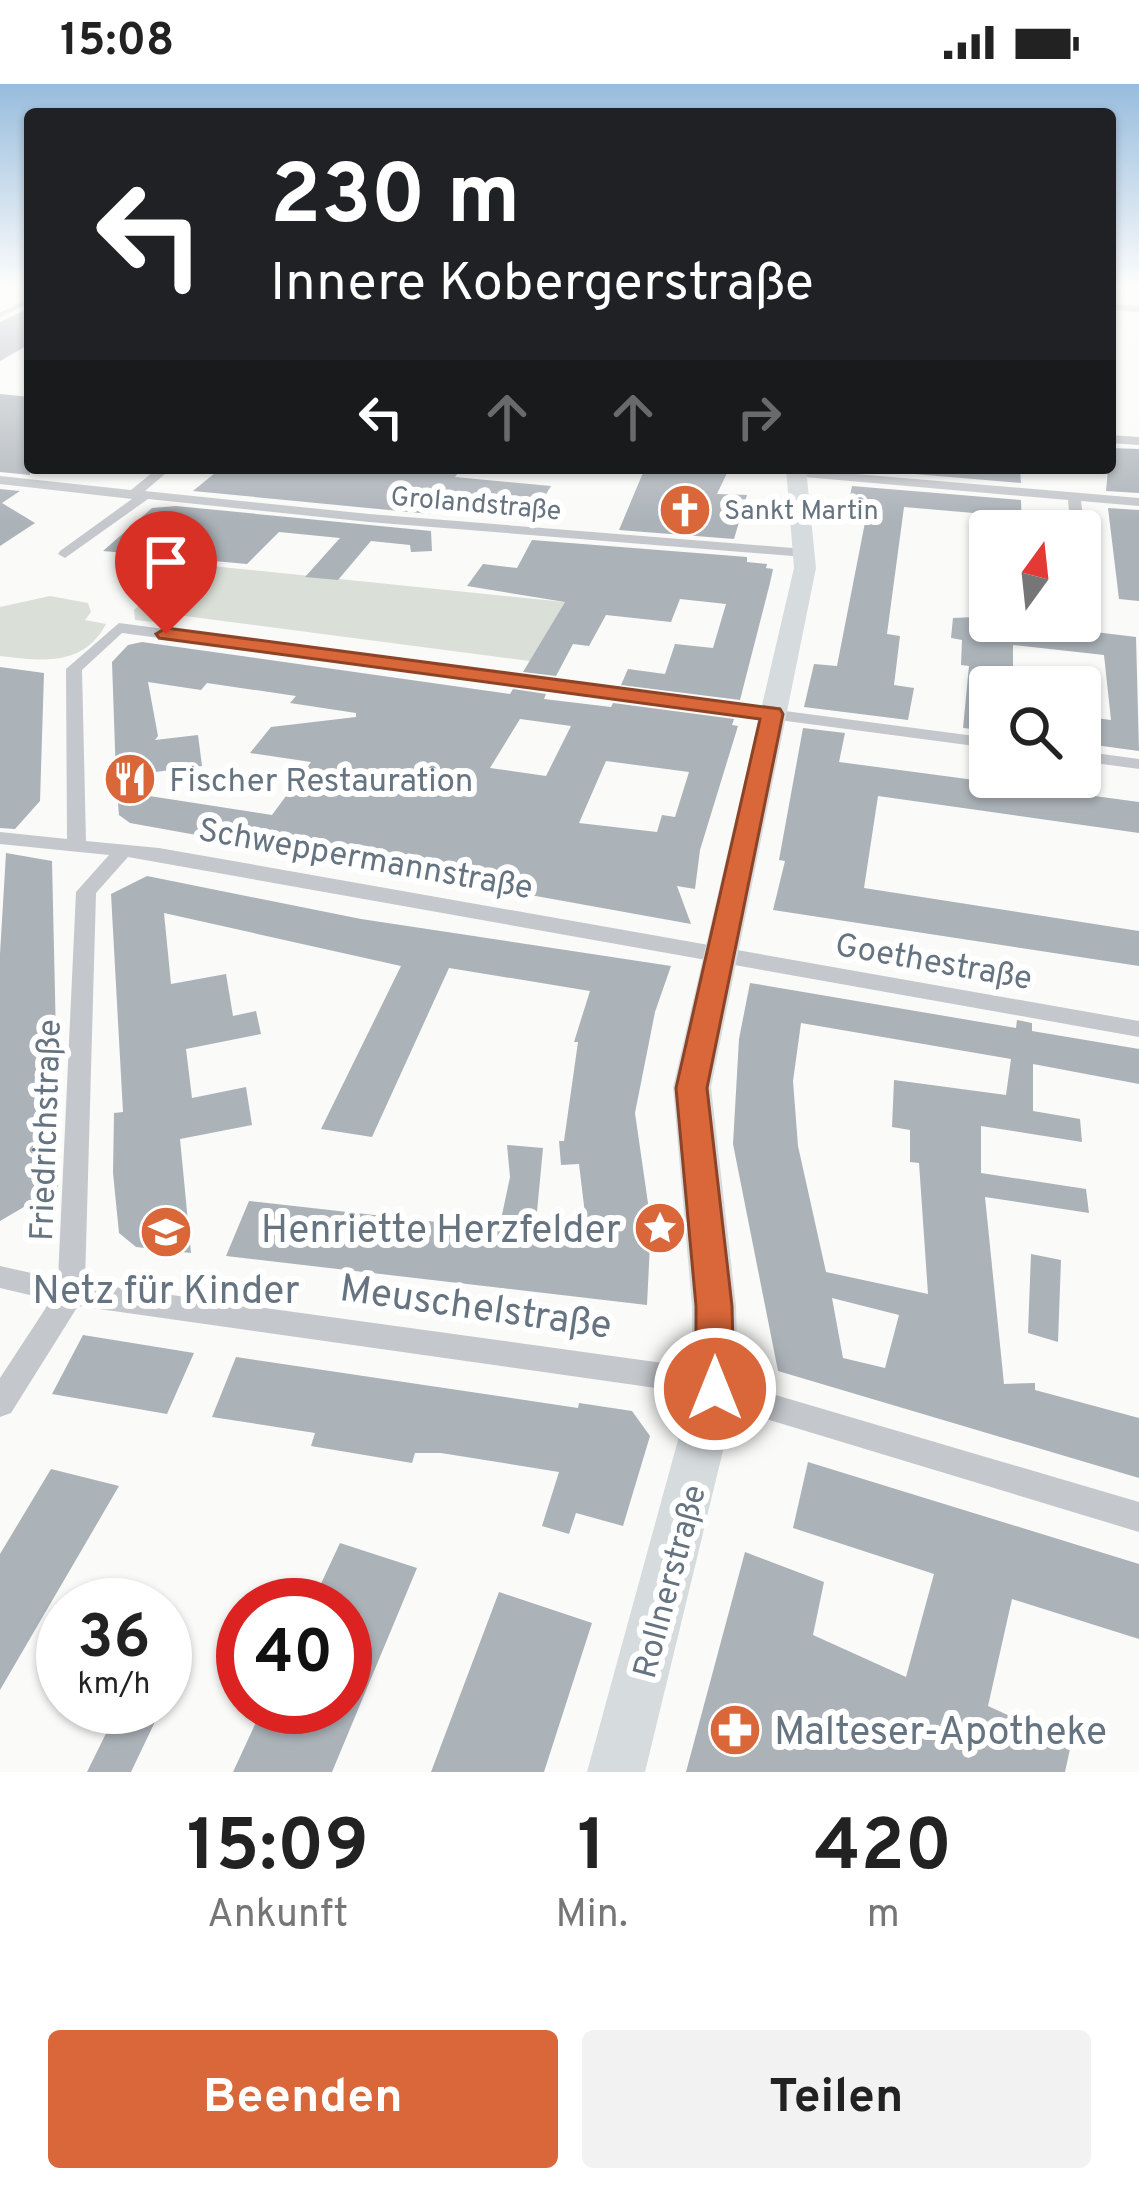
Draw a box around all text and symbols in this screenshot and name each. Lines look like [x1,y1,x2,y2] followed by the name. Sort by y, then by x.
[60,14,174,71] text: 15:08
[270,147,520,253] text: 230 m
[72,156,228,312] icon: left
[270,251,814,320] text: Innere Kobergerstraße
[348,384,414,450] icon: left
[474,384,540,450] icon: ahead
[600,384,666,450] icon: ahead
[726,384,792,450] icon: right
[389,481,562,529] street label: Grolandstraße
[657,482,713,538] church icon: Sankt Martin
[724,495,879,529] place label: Sankt Martin
[969,510,1101,642] north arrow
[969,510,1101,798] map controls
[115,511,217,634] pin
[133,529,199,595] icon: arrive
[969,666,1101,798] button: search
[102,751,158,807] restaurant icon: Fischer Restauration
[169,762,473,804] place label: Fischer Restauration
[195,811,536,911] street label: Schweppermannstraße
[832,926,1035,1002] street label: Goethestraße
[23,1018,73,1242] street label: Friedrichstraße
[632,1200,688,1256] place icon: Henriette Herzfelder
[138,1204,194,1260] school or university icon: Netz für Kinder
[261,1208,621,1257] place label: Henriette Herzfelder
[336,1266,614,1353] street label: Meuschelstraße
[32,1269,300,1318] place label: Netz für Kinder
[652,1326,778,1452] position arrow
[626,1481,718,1683] street label: Rollnerstraße
[216,1578,372,1734] speed limit sign: 40
[78,1603,150,1679] text: 36
[78,1667,150,1704] text: km/h
[707,1702,763,1758] pharmacy icon: Malteser-Apotheke
[774,1710,1107,1759] place label: Malteser-Apotheke
[187,1804,369,1896] text: 15:09
[577,1804,606,1896] text: 1
[815,1804,952,1896] text: 420
[207,1892,348,1941] text: Ankunft
[555,1892,628,1941] text: Min.
[867,1892,900,1941] text: m
[48,2030,558,2168] button: Beenden
[582,2030,1091,2168] button: Teilen

